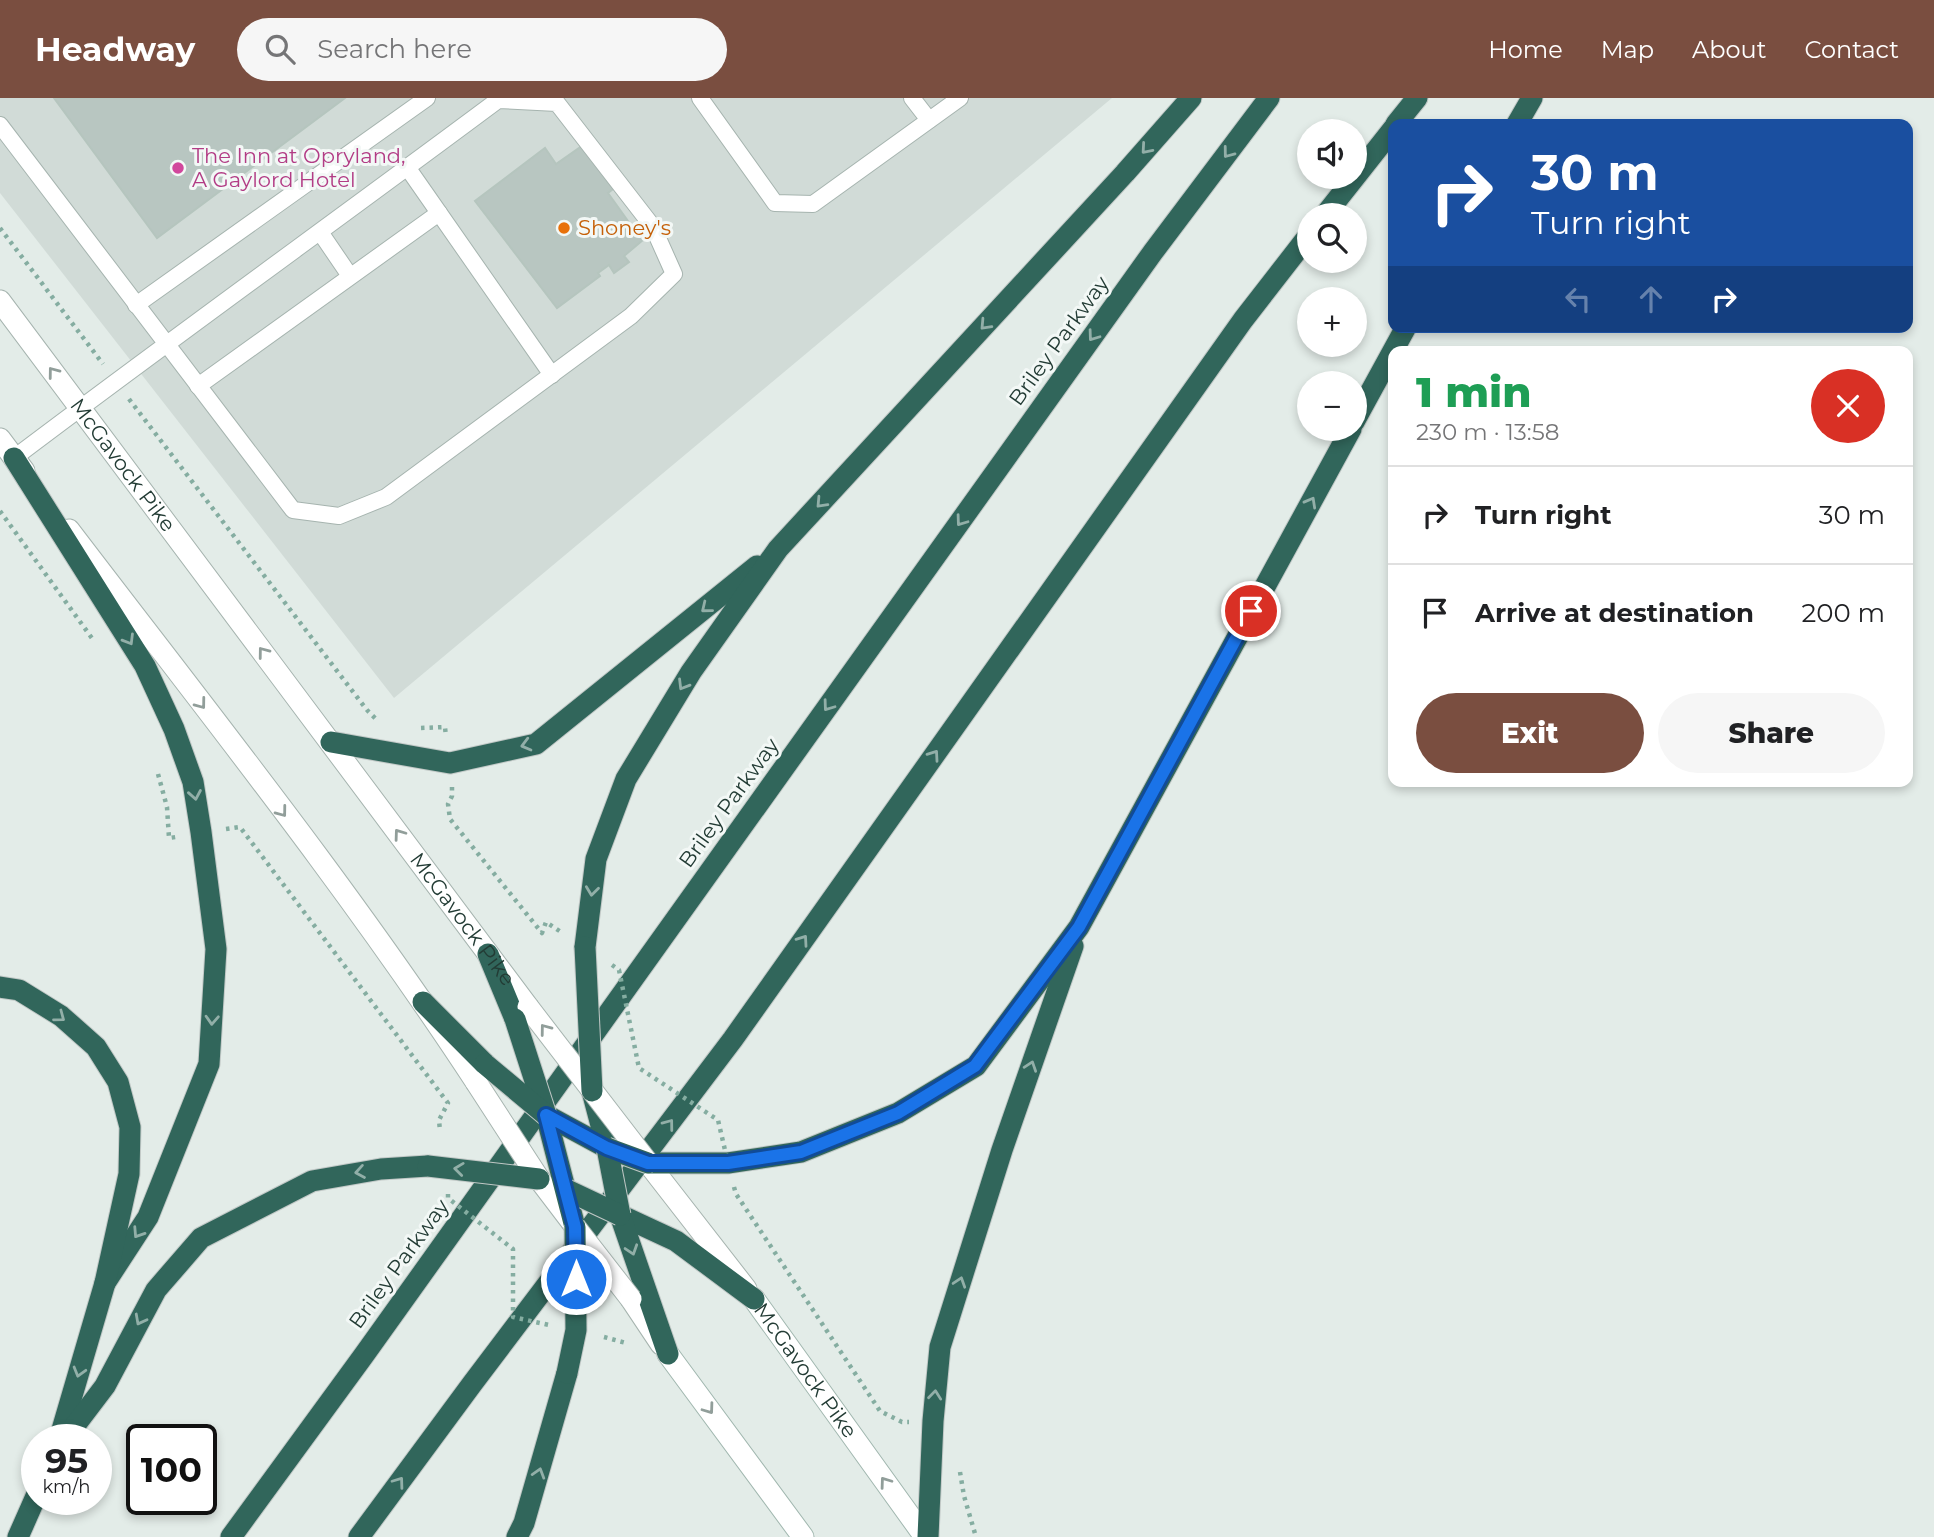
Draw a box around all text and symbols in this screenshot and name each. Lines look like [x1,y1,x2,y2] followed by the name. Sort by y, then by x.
[237,18,727,81] search box
[35,29,195,69] text: Headway
[261,30,299,68] icon: search
[317,33,472,65] text: Search here
[1488,35,1563,64] text: Home
[1601,35,1654,64] text: Map
[1692,35,1766,64] text: About
[1804,35,1899,64] text: Contact
[1297,119,1367,441] map controls
[1297,119,1367,189] button: sound
[1142,141,1154,154] one-way arrow
[192,143,406,192] place label: The Inn at Opryland, A Gaylord Hotel
[1531,143,1659,202] text: 30 m
[1223,145,1236,157] one-way arrow
[1416,147,1507,238] icon: right
[170,160,186,176] marker: The Inn at Opryland, A Gaylord Hotel
[1297,203,1367,273] button: search
[1531,203,1691,242] text: Turn right
[578,215,671,240] place label: Shoney's
[556,220,572,236] marker: Shoney's
[1003,271,1114,410] street label: Briley Parkway
[1559,280,1597,318] icon: left
[1632,280,1670,318] icon: ahead
[1705,280,1743,318] icon: right
[1297,287,1367,357] button: +
[981,317,994,330] one-way arrow
[1089,328,1101,341] one-way arrow
[1416,366,1532,418] text: 1 min
[48,367,61,380] one-way arrow
[1811,369,1885,443] button: close
[1297,371,1367,441] button: −
[65,393,181,536] street label: McGavock Pike
[1416,418,1559,446] text: 230 m · 13:58
[817,495,829,508] one-way arrow
[1416,496,1454,534] icon: right
[1302,497,1316,510] one-way arrow
[1475,499,1611,531] text: Turn right
[1819,499,1885,531] text: 30 m
[956,513,969,526] one-way arrow
[1221,581,1281,641] pin
[1232,592,1270,630] icon: arrive
[1416,594,1454,632] icon: arrive
[1475,597,1754,629] text: Arrive at destination
[1801,597,1885,629] text: 200 m
[702,599,714,612] one-way arrow
[120,632,133,645] one-way arrow
[259,647,271,660] one-way arrow
[678,678,691,691] one-way arrow
[1416,693,1644,773] button: Exit
[1658,693,1885,773] button: Share
[193,696,206,708] one-way arrow
[824,698,836,711] one-way arrow
[673,733,784,872] street label: Briley Parkway
[521,737,533,752] one-way arrow
[926,750,938,763] one-way arrow
[187,789,202,800] one-way arrow
[274,804,287,817] one-way arrow
[395,829,407,842] one-way arrow
[405,847,521,990] street label: McGavock Pike
[585,885,600,897] one-way arrow
[795,935,807,948] one-way arrow
[52,1009,65,1021] one-way arrow
[204,1015,219,1026] one-way arrow
[541,1025,554,1037] one-way arrow
[1023,1060,1037,1072] one-way arrow
[660,1119,673,1132] one-way arrow
[454,1161,465,1176] one-way arrow
[354,1164,366,1179] one-way arrow
[343,1194,454,1333] street label: Briley Parkway
[133,1225,146,1238] one-way arrow
[539,1242,613,1316] position arrow
[624,1243,638,1255] one-way arrow
[952,1276,967,1288] one-way arrow
[749,1298,863,1442] street label: McGavock Pike
[135,1313,148,1325] one-way arrow
[73,1366,88,1378] one-way arrow
[927,1390,942,1401] one-way arrow
[700,1401,713,1414] one-way arrow
[126,1424,217,1515] speed limit sign: 100
[45,1439,88,1482] text: 95
[531,1467,545,1479] one-way arrow
[42,1476,91,1498] text: km/h
[391,1477,404,1490] one-way arrow
[881,1477,893,1490] one-way arrow

